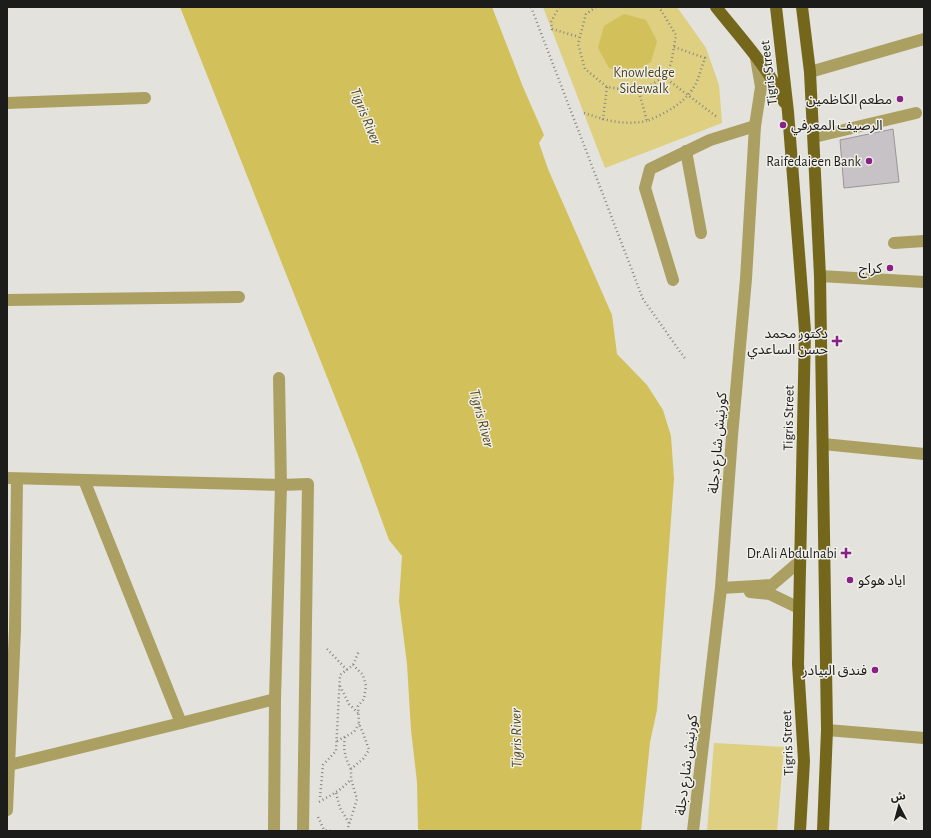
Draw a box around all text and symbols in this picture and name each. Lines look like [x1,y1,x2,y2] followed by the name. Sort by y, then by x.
[758,39,780,106] street label: Tigris Street
[613,66,675,96] park label: Knowledge Sidewalk
[347,86,384,148] water label: Tigris River
[806,93,892,110] place label: مطعم الكاظمين
[895,94,905,104] marker: مطعم الكاظمين
[791,119,883,136] place label: الرصيف المعرفي
[778,120,788,130] marker: الرصيف المعرفي
[766,155,862,169] place label: Raifedaieen Bank
[864,156,874,166] marker: Raifedaieen Bank
[859,262,882,279] place label: كراج
[885,263,895,273] marker: كراج
[747,327,828,360] place label: دكتور محمد حسن الساعدي
[831,335,843,347] marker: دكتور محمد حسن الساعدي
[781,385,797,451] street label: Tigris Street
[467,387,497,450] water label: Tigris River
[707,392,732,495] street label: كورنيش شارع دجلة
[747,547,837,561] place label: Dr.Ali Abdulnabi
[840,547,852,559] marker: Dr.Ali Abdulnabi
[858,574,906,589] place label: اياد هوكو
[845,575,855,585] marker: اياد هوكو
[801,664,867,679] place label: فندق البيادر
[870,665,880,675] marker: فندق البيادر
[508,707,525,768] water label: Tigris River
[780,709,796,776] street label: Tigris Street
[674,714,703,817] street label: كورنيش شارع دجلة
[879,786,919,826] north arrow
[890,790,906,804] text: ش

